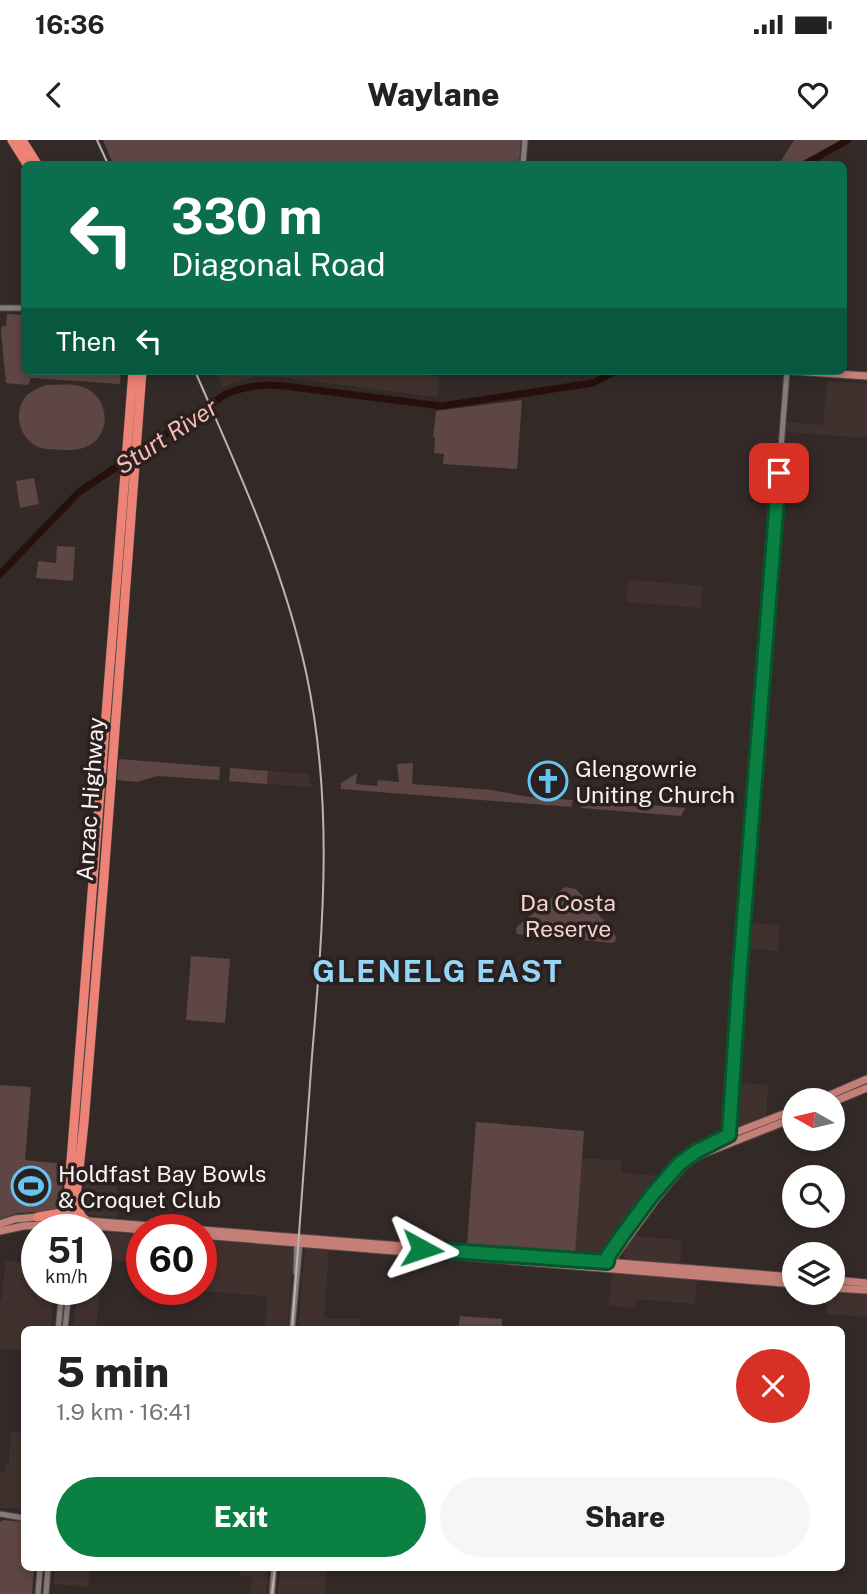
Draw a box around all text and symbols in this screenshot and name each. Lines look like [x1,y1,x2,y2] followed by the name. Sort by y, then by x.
[35,9,105,40] text: 16:36
[35,76,73,114] icon: back
[367,76,500,113] text: Waylane
[794,76,832,114] icon: heart
[171,187,322,245] text: 330 m
[56,189,147,280] icon: left
[171,246,386,283] text: Diagonal Road
[130,322,168,360] icon: left
[56,326,116,357] text: Then
[110,392,223,479] water label: Sturt River
[749,443,809,503] pin
[760,454,798,492] icon: arrive
[71,716,109,882] street label: Anzac Highway
[575,755,735,808] place label: Glengowrie Uniting Church
[527,760,569,802] church icon: Glengowrie Uniting Church
[520,889,616,942] park label: Da Costa Reserve
[312,953,564,989] district label: GLENELG EAST
[782,1088,845,1152] north arrow
[782,1088,845,1305] map controls
[58,1160,266,1213] place label: Holdfast Bay Bowls & Croquet Club
[10,1165,52,1207] sports icon: Holdfast Bay Bowls & Croquet Club
[782,1165,845,1228] button: search
[385,1212,459,1286] position arrow
[126,1214,217,1305] speed limit sign: 60
[47,1230,86,1271] text: 51
[782,1242,845,1305] button: layers
[45,1266,88,1287] text: km/h
[56,1347,169,1396] text: 5 min
[736,1349,810,1423] button: close
[56,1398,192,1425] text: 1.9 km · 16:41
[56,1477,426,1557] button: Exit
[440,1477,810,1557] button: Share

